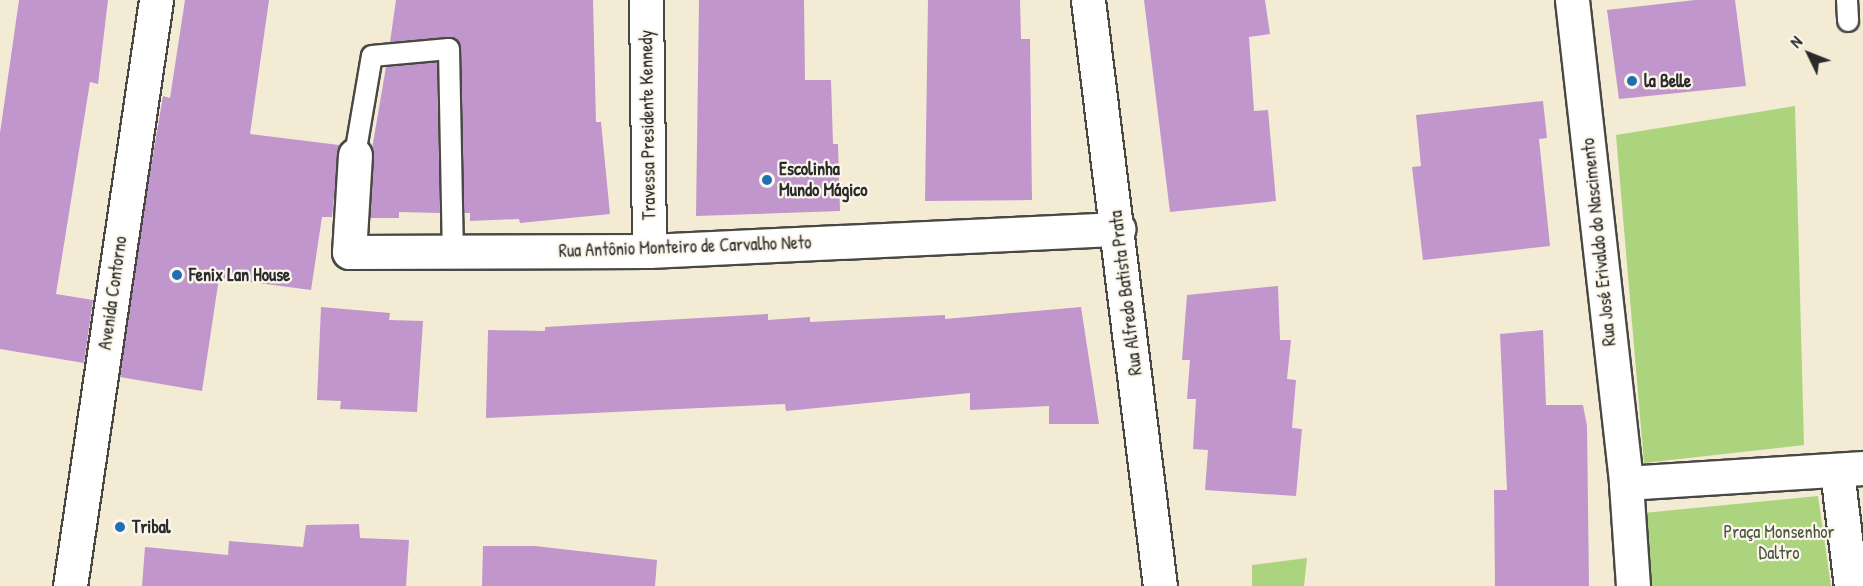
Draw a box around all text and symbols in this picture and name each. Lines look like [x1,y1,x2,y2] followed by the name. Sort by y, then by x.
[1779,24,1839,84] north arrow
[636,30,660,220] street label: Travessa Presidente Kennedy
[1785,31,1807,52] text: N
[1644,70,1691,92] place label: la Belle
[1625,74,1639,88] marker: la Belle
[1577,137,1621,347] street label: Rua José Erivaldo do Nascimento
[779,159,868,201] place label: Escolinha Mundo Mágico
[760,173,774,187] marker: Escolinha Mundo Mágico
[1105,209,1147,377] street label: Rua Alfredo Batista Prata
[558,232,812,262] street label: Rua Antônio Monteiro de Carvalho Neto
[94,235,132,351] street label: Avenida Contorno
[189,264,290,286] place label: Fenix Lan House
[170,268,184,282] marker: Fenix Lan House
[132,516,171,538] place label: Tribal
[113,520,127,534] marker: Tribal
[1724,522,1834,564] park label: Praça Monsenhor Daltro

